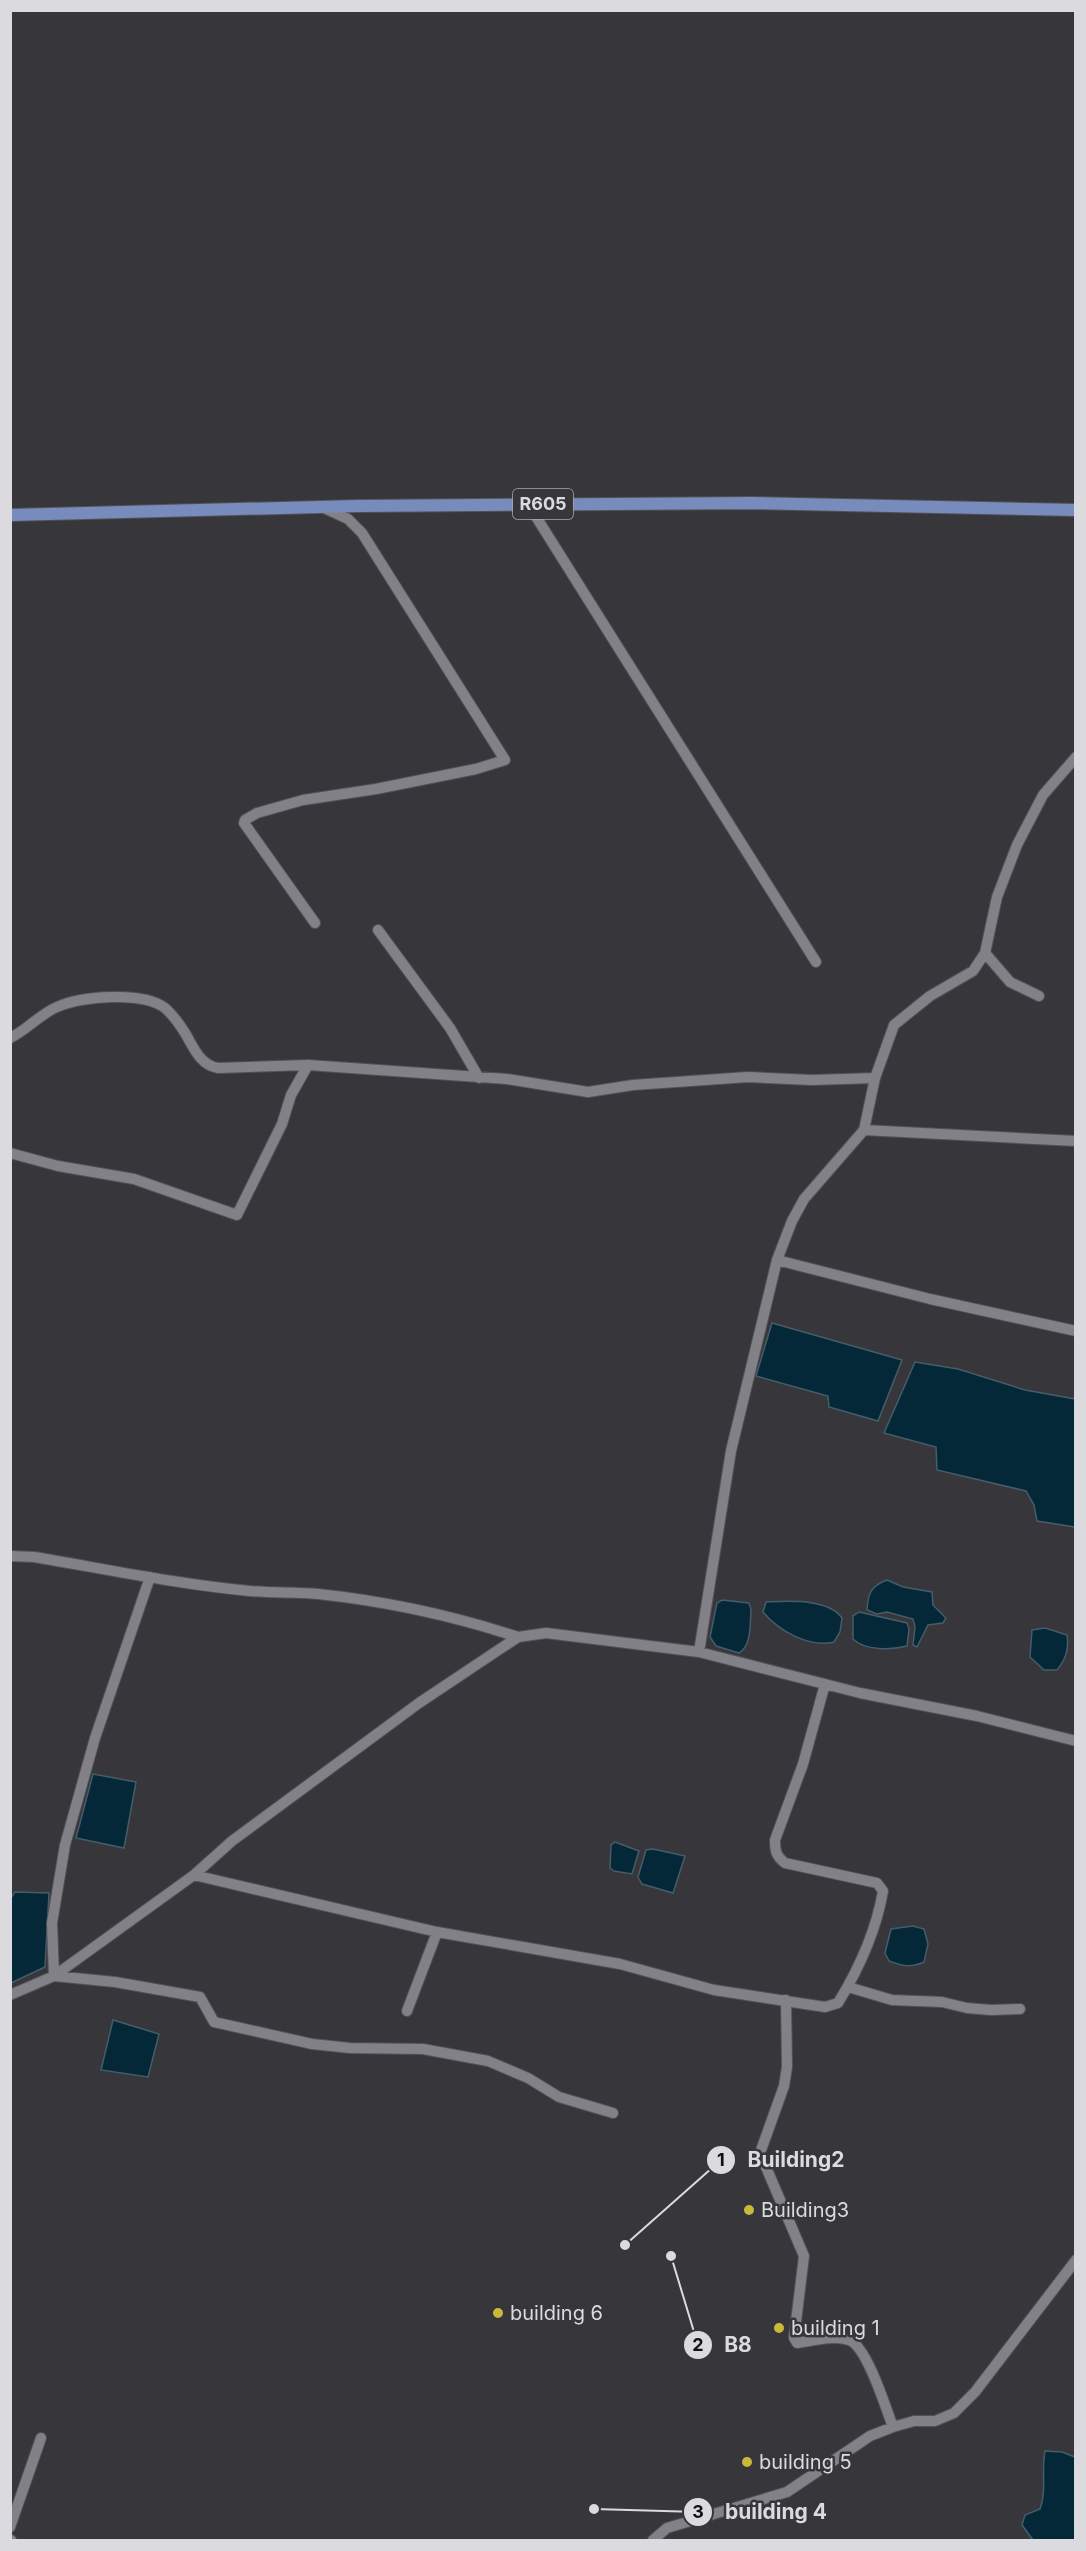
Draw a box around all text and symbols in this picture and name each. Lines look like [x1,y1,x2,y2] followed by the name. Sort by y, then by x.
[513,489,573,519] road number: R605
[706,2140,857,2179] callout: Building2
[748,2147,844,2172] text: Building2
[717,2149,725,2170] text: 1
[761,2198,849,2222] place label: Building3
[742,2203,756,2217] marker: Building3
[510,2301,603,2325] place label: building 6
[491,2306,505,2320] marker: building 6
[791,2316,880,2340] place label: building 1
[772,2321,786,2335] marker: building 1
[683,2326,764,2365] callout: B8
[724,2332,752,2357] text: B8
[692,2334,704,2355] text: 2
[759,2450,852,2474] place label: building 5
[740,2455,754,2469] marker: building 5
[683,2492,839,2531] callout: building 4
[725,2499,827,2524] text: building 4
[692,2501,704,2522] text: 3

